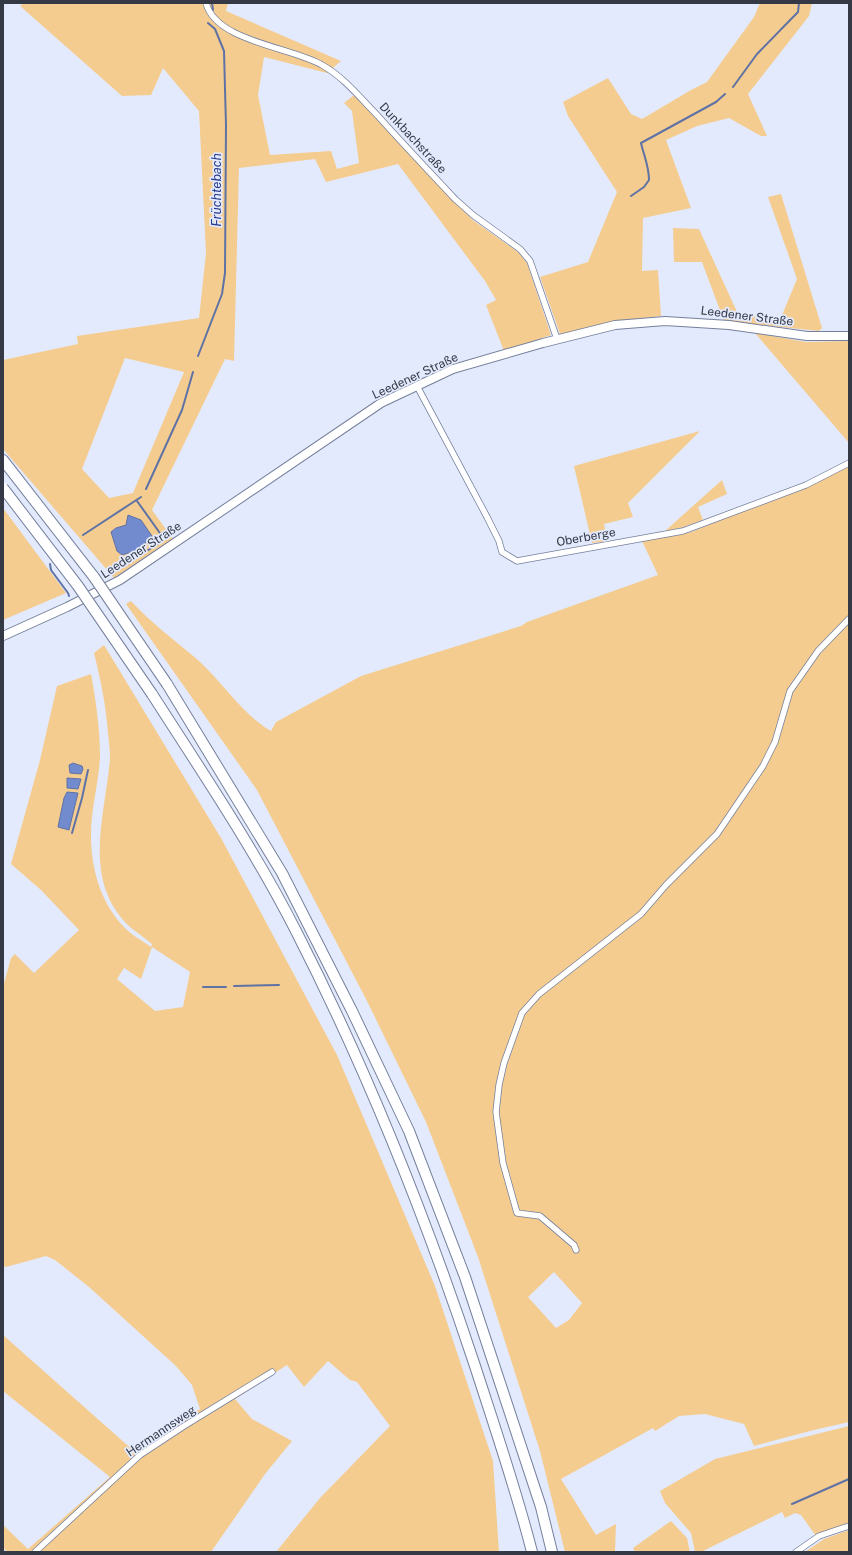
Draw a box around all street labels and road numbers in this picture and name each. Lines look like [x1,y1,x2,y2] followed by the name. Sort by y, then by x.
[377,100,450,176] street label: Dunkbachstraße
[700,303,794,329] street label: Leedener Straße
[370,350,460,402] street label: Leedener Straße
[98,519,184,581] street label: Leedener Straße
[555,525,617,549] street label: Oberberge
[124,1403,198,1459] street label: Hermannsweg

